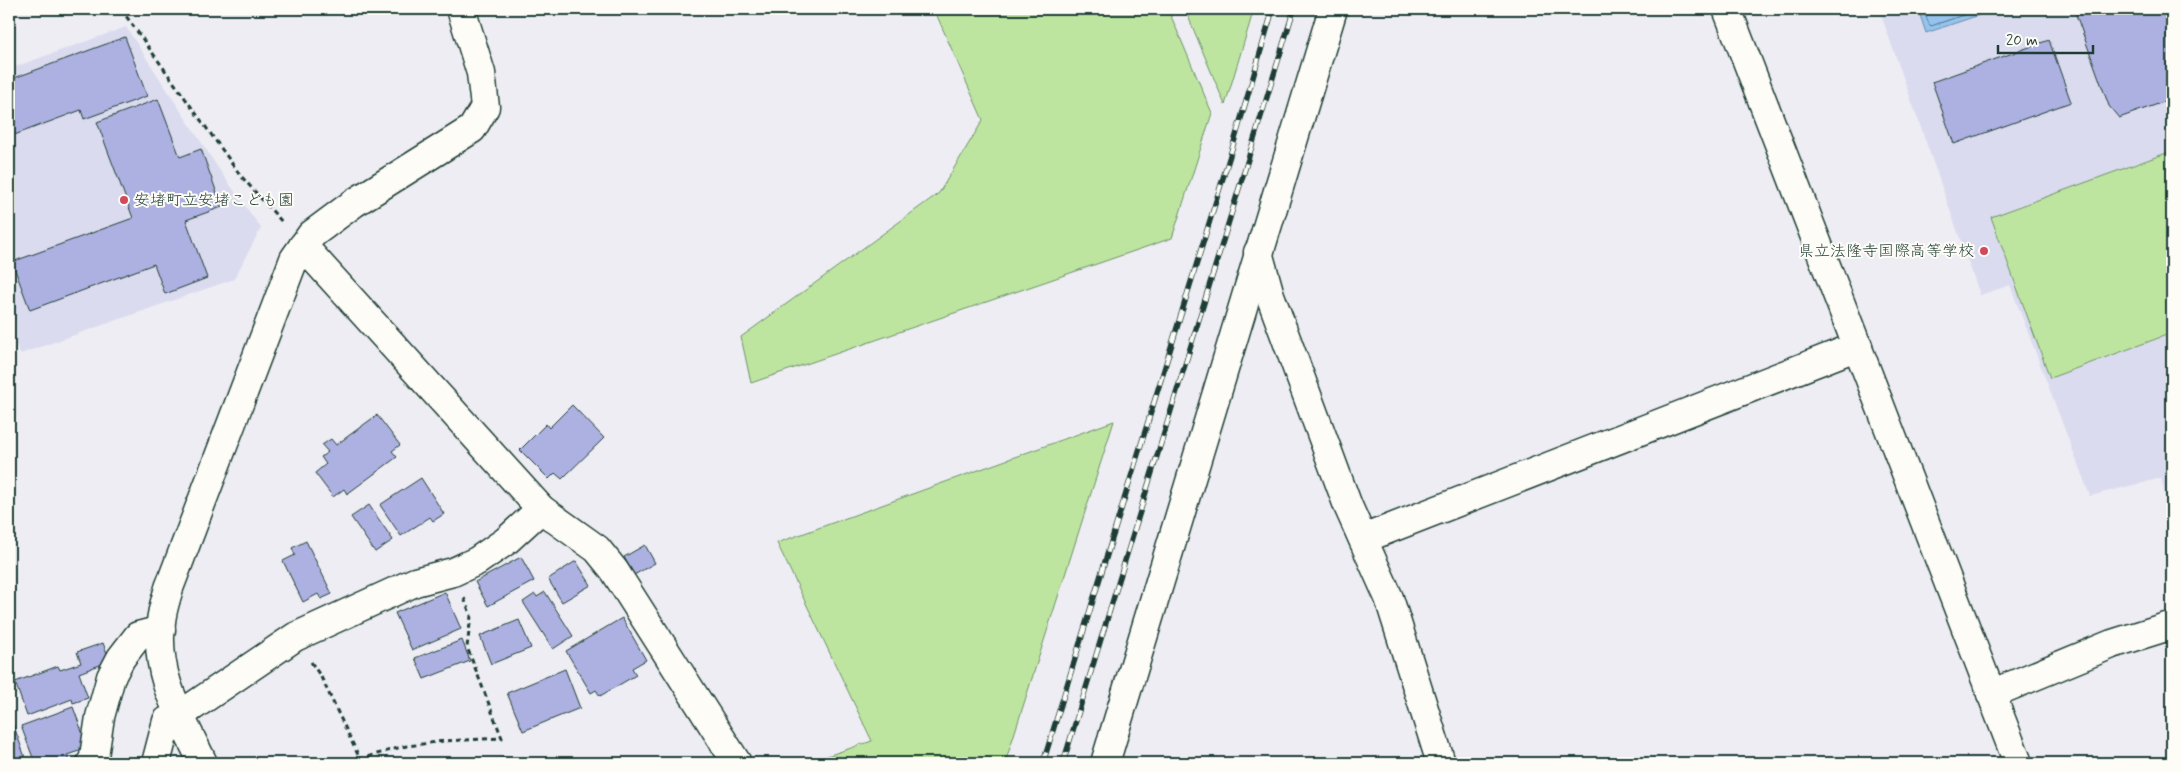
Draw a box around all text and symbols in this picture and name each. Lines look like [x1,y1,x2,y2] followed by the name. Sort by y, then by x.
[1998,22,2094,54] scale bar
[2006,31,2038,51] text: 20 m
[134,190,294,211] place label: 安堵町立安堵こども園
[118,194,130,206] marker: 安堵町立安堵こども園
[1798,241,1974,262] place label: 県立法隆寺国際高等学校
[1978,245,1990,257] marker: 県立法隆寺国際高等学校

